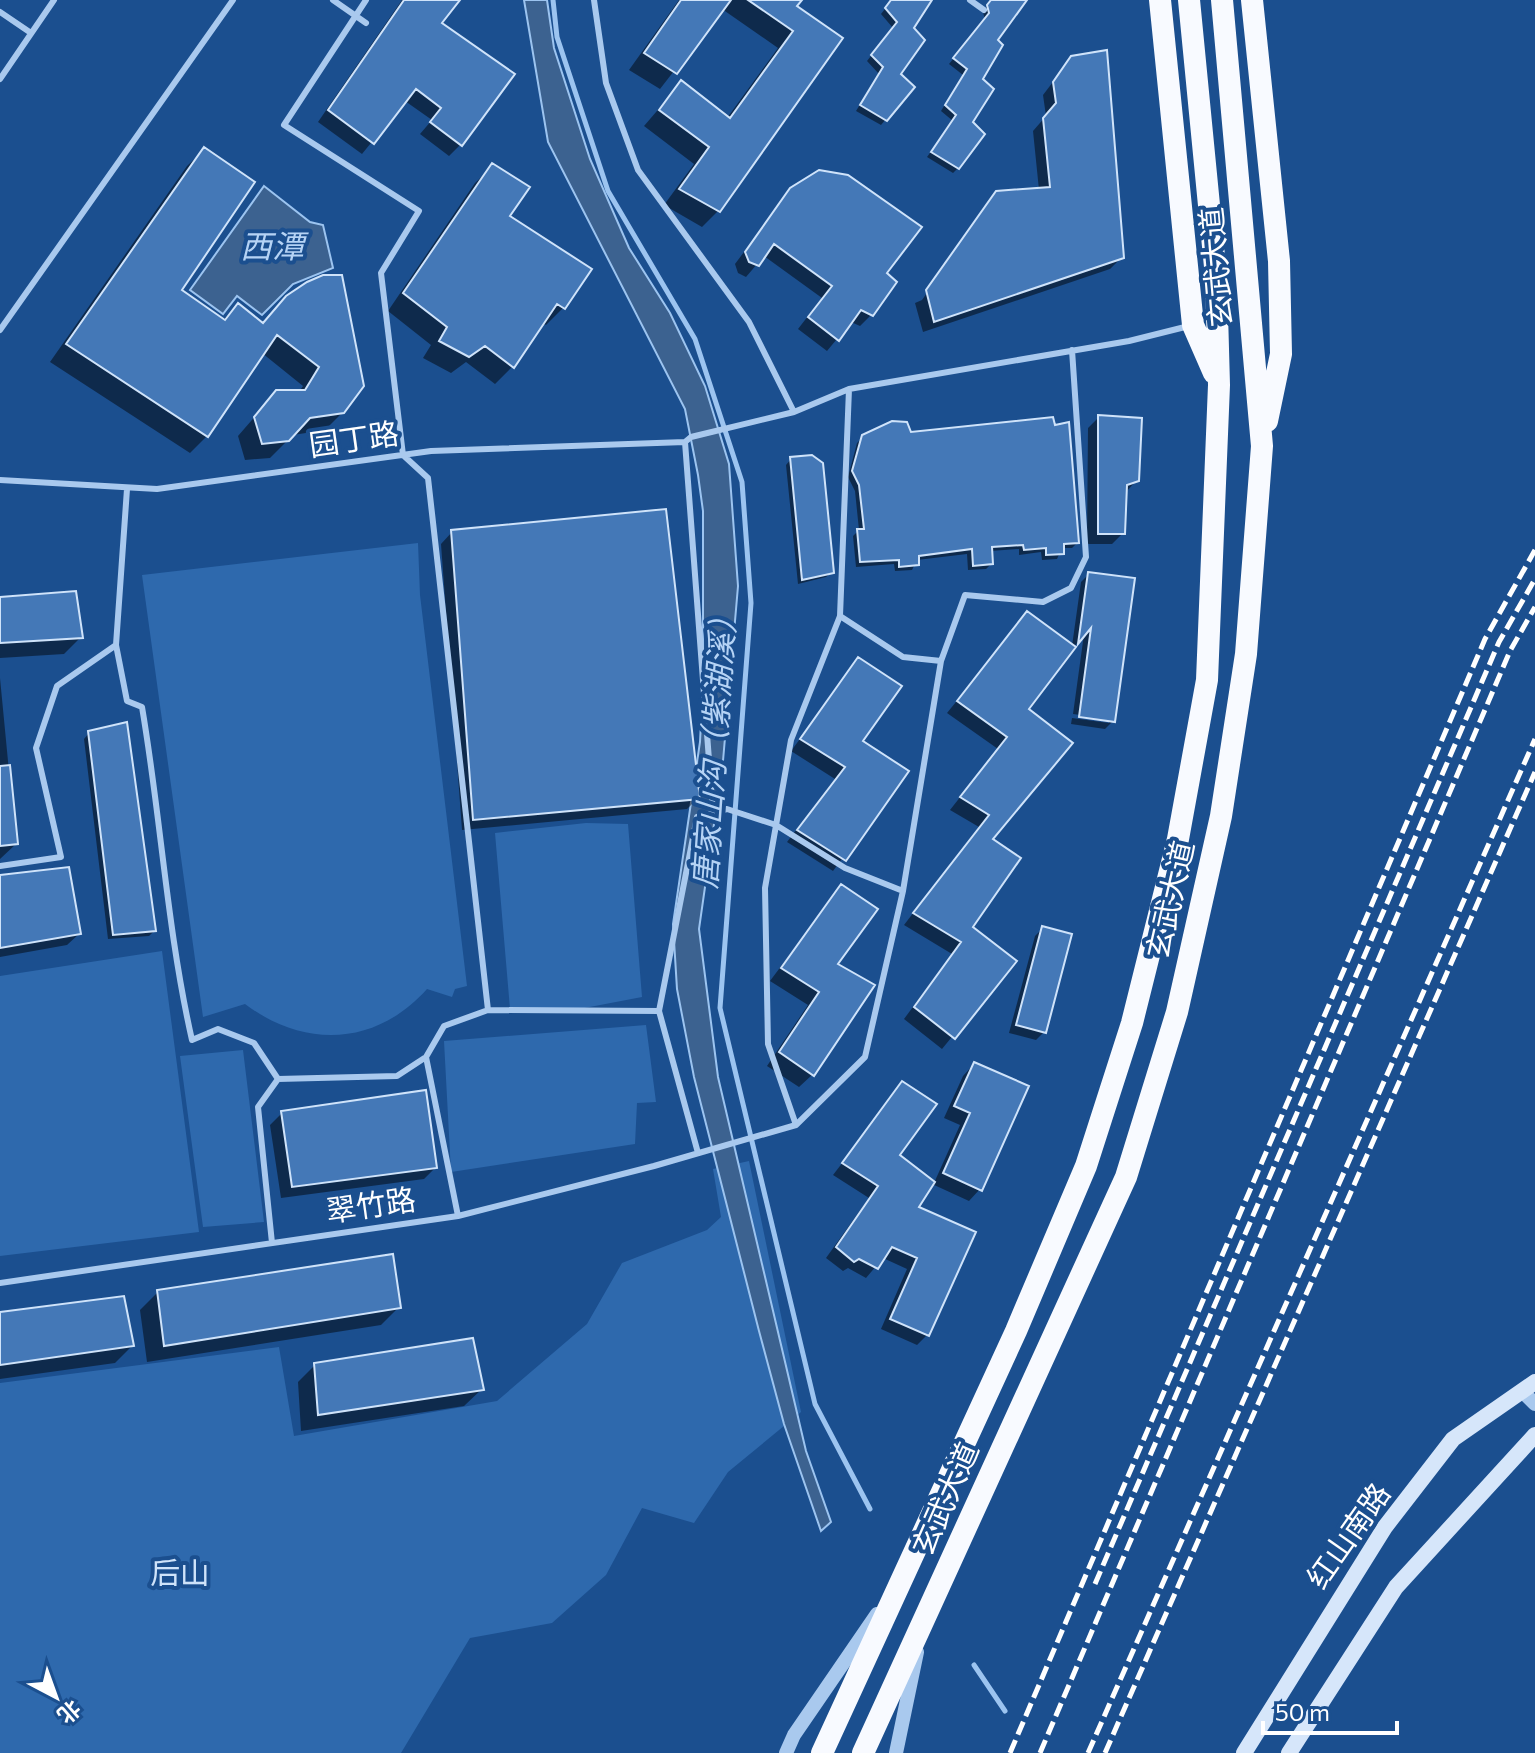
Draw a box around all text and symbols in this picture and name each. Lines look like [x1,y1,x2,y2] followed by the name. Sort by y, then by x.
[1191,206,1238,329] street label: 玄武大道
[240,225,309,265] water label: 西潭
[307,413,401,462] street label: 园丁路
[683,600,743,890] water label: 唐家山沟（紫湖溪）
[1137,837,1200,962] street label: 玄武大道
[324,1179,418,1228] street label: 翠竹路
[902,1436,985,1560] street label: 玄武大道
[1297,1475,1397,1594] street label: 红山南路
[150,1553,210,1590] park label: 后山
[16,1657,96,1737] north arrow
[1263,1685,1397,1735] scale bar
[52,1695,87,1730] text: 北
[1275,1697,1330,1726] text: 50 m

